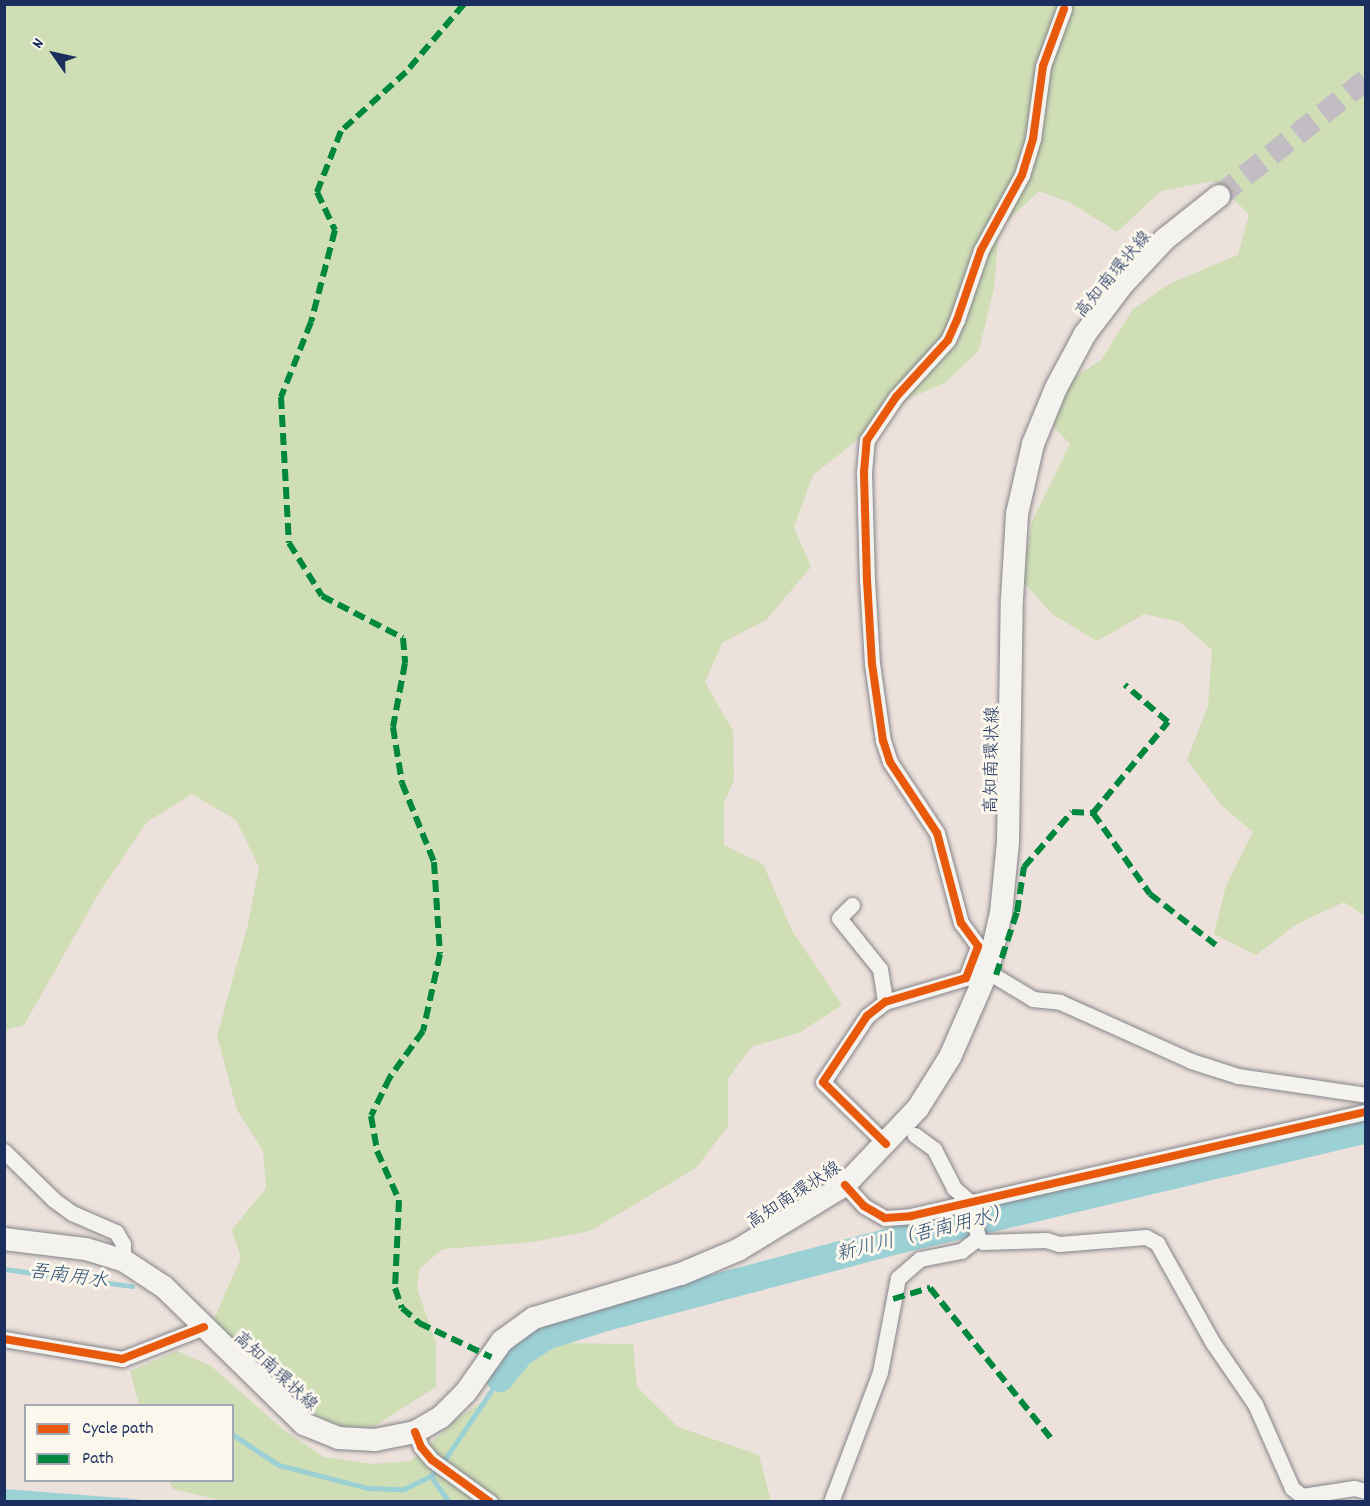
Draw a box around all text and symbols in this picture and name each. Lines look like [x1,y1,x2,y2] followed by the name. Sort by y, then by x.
[24,24,84,84] north arrow
[27,34,50,53] text: N
[1072,228,1158,324] street label: 高知南環状線
[982,706,1006,814] street label: 高知南環状線
[744,1159,846,1235] street label: 高知南環状線
[834,1202,1014,1268] water label: 新川川（吾南用水）
[27,1261,109,1295] water label: 吾南用水
[227,1328,321,1418] street label: 高知南環状線
[24,1404,234,1482] legend
[82,1417,153,1442] text: Cycle path
[82,1447,114,1472] text: Path

